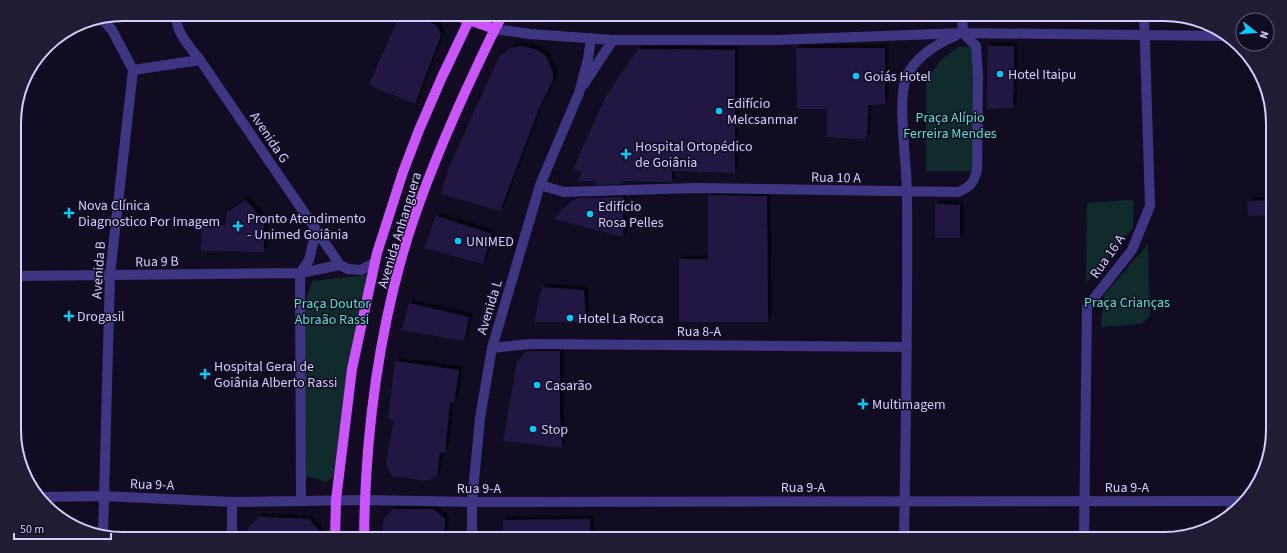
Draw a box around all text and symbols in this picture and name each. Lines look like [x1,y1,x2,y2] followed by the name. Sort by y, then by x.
[1235,12,1275,52] north arrow
[1256,29,1272,40] text: N
[1008,65,1076,85] place label: Hotel Itaipu
[864,67,931,87] place label: Goiás Hotel
[995,69,1005,79] marker: Hotel Itaipu
[851,71,861,81] marker: Goiás Hotel
[727,94,798,130] place label: Edifício Melcsanmar
[714,106,724,116] marker: Edifício Melcsanmar
[245,108,294,167] street label: Avenida G
[903,108,997,144] park label: Praça Alípio Ferreira Mendes
[635,137,753,173] place label: Hospital Ortopédico de Goiânia
[620,148,632,160] marker: Hospital Ortopédico de Goiânia
[811,168,861,188] street label: Rua 10 A
[373,170,427,291] street label: Avenida Anhanguera
[78,196,220,232] place label: Nova Clínica Diagnostico Por Imagem
[598,197,664,233] place label: Edifício Rosa Pelles
[63,207,75,219] marker: Nova Clínica Diagnostico Por Imagem
[247,209,366,245] place label: Pronto Atendimento - Unimed Goiânia
[585,209,595,219] marker: Edifício Rosa Pelles
[232,220,244,232] marker: Pronto Atendimento - Unimed Goiânia
[1085,230,1131,283] street label: Rua 16 A
[466,232,514,252] place label: UNIMED
[453,236,463,246] marker: UNIMED
[87,240,111,300] street label: Avenida B
[135,252,179,272] street label: Rua 9 B
[472,277,508,337] street label: Avenida L
[1084,293,1170,313] park label: Praça Crianças
[294,294,370,330] park label: Praça Doutor Abraão Rassi
[77,307,125,327] place label: Drogasil
[578,309,664,329] place label: Hotel La Rocca
[64,311,74,321] marker: Drogasil
[565,313,575,323] marker: Hotel La Rocca
[677,322,722,342] street label: Rua 8-A
[214,357,337,393] place label: Hospital Geral de Goiânia Alberto Rassi
[199,368,211,380] marker: Hospital Geral de Goiânia Alberto Rassi
[545,376,592,396] place label: Casarão
[532,380,542,390] marker: Casarão
[872,395,946,415] place label: Multimagem
[857,398,869,410] marker: Multimagem
[541,420,568,440] place label: Stop
[528,424,538,434] marker: Stop
[129,474,175,496] street label: Rua 9-A
[781,478,826,498] street label: Rua 9-A
[1105,478,1150,498] street label: Rua 9-A
[457,479,502,499] street label: Rua 9-A
[14,515,111,541] scale bar
[20,521,44,538] text: 50 m

